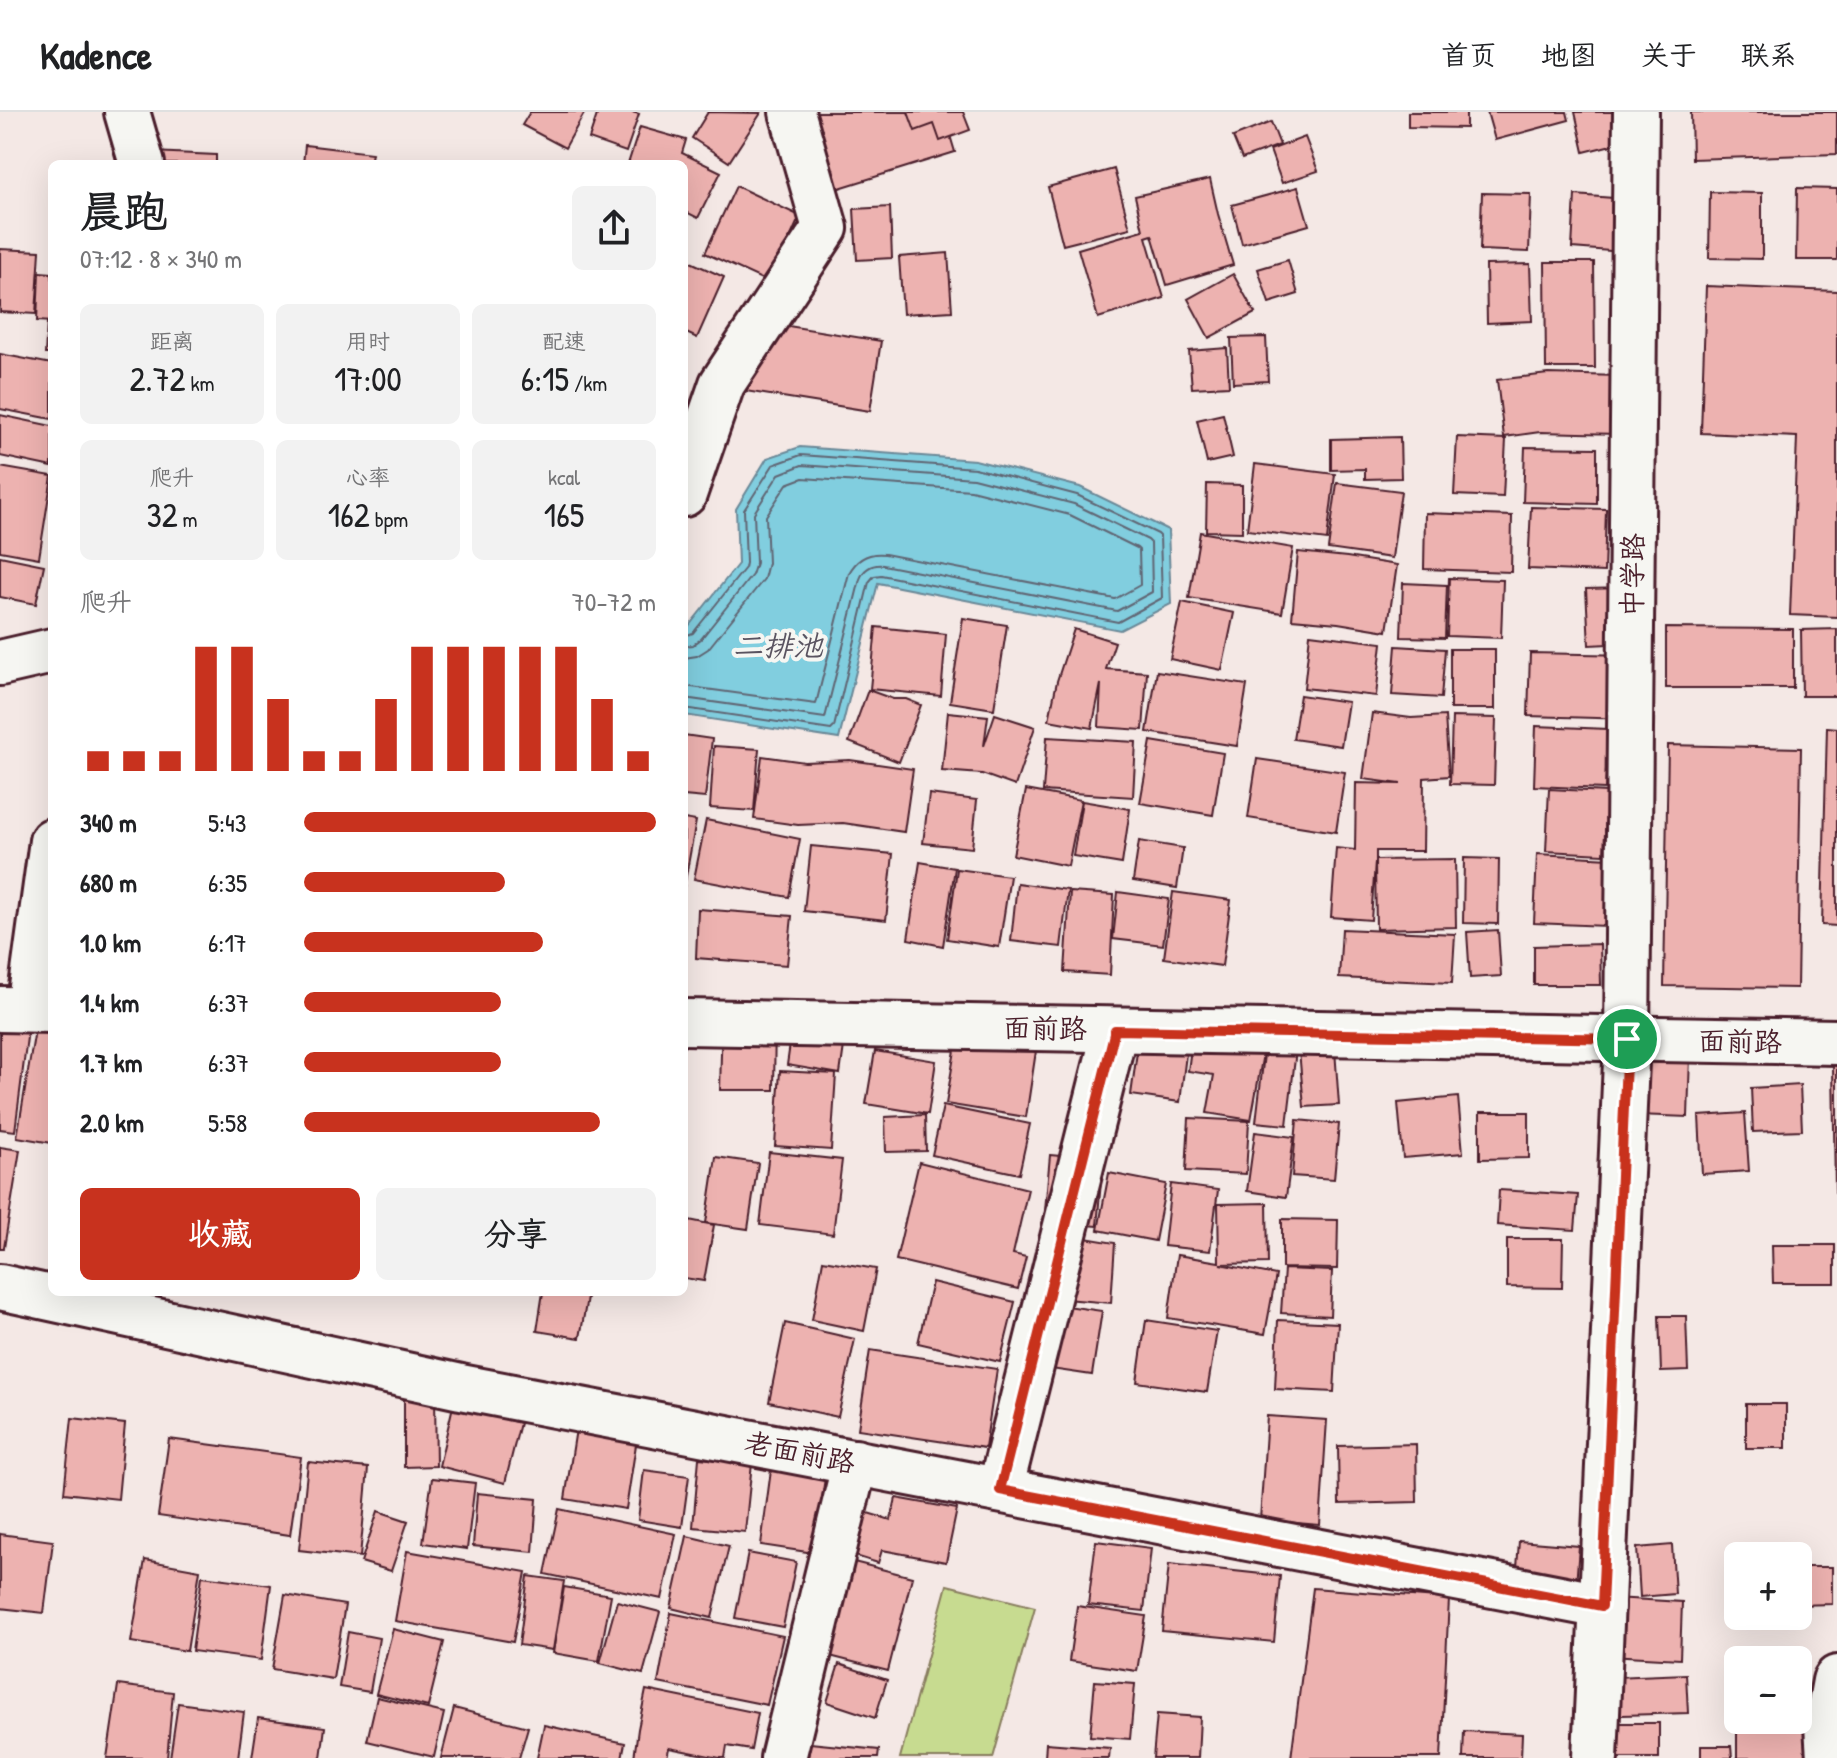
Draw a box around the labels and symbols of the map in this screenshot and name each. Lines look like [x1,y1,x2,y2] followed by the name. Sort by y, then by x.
[1612,533,1652,617] street label: 中学路
[733,625,824,665] water label: 二排池
[1593,1005,1661,1073] pin
[1003,1008,1087,1048] street label: 面前路
[1698,1021,1782,1061] street label: 面前路
[741,1423,859,1481] street label: 老面前路

